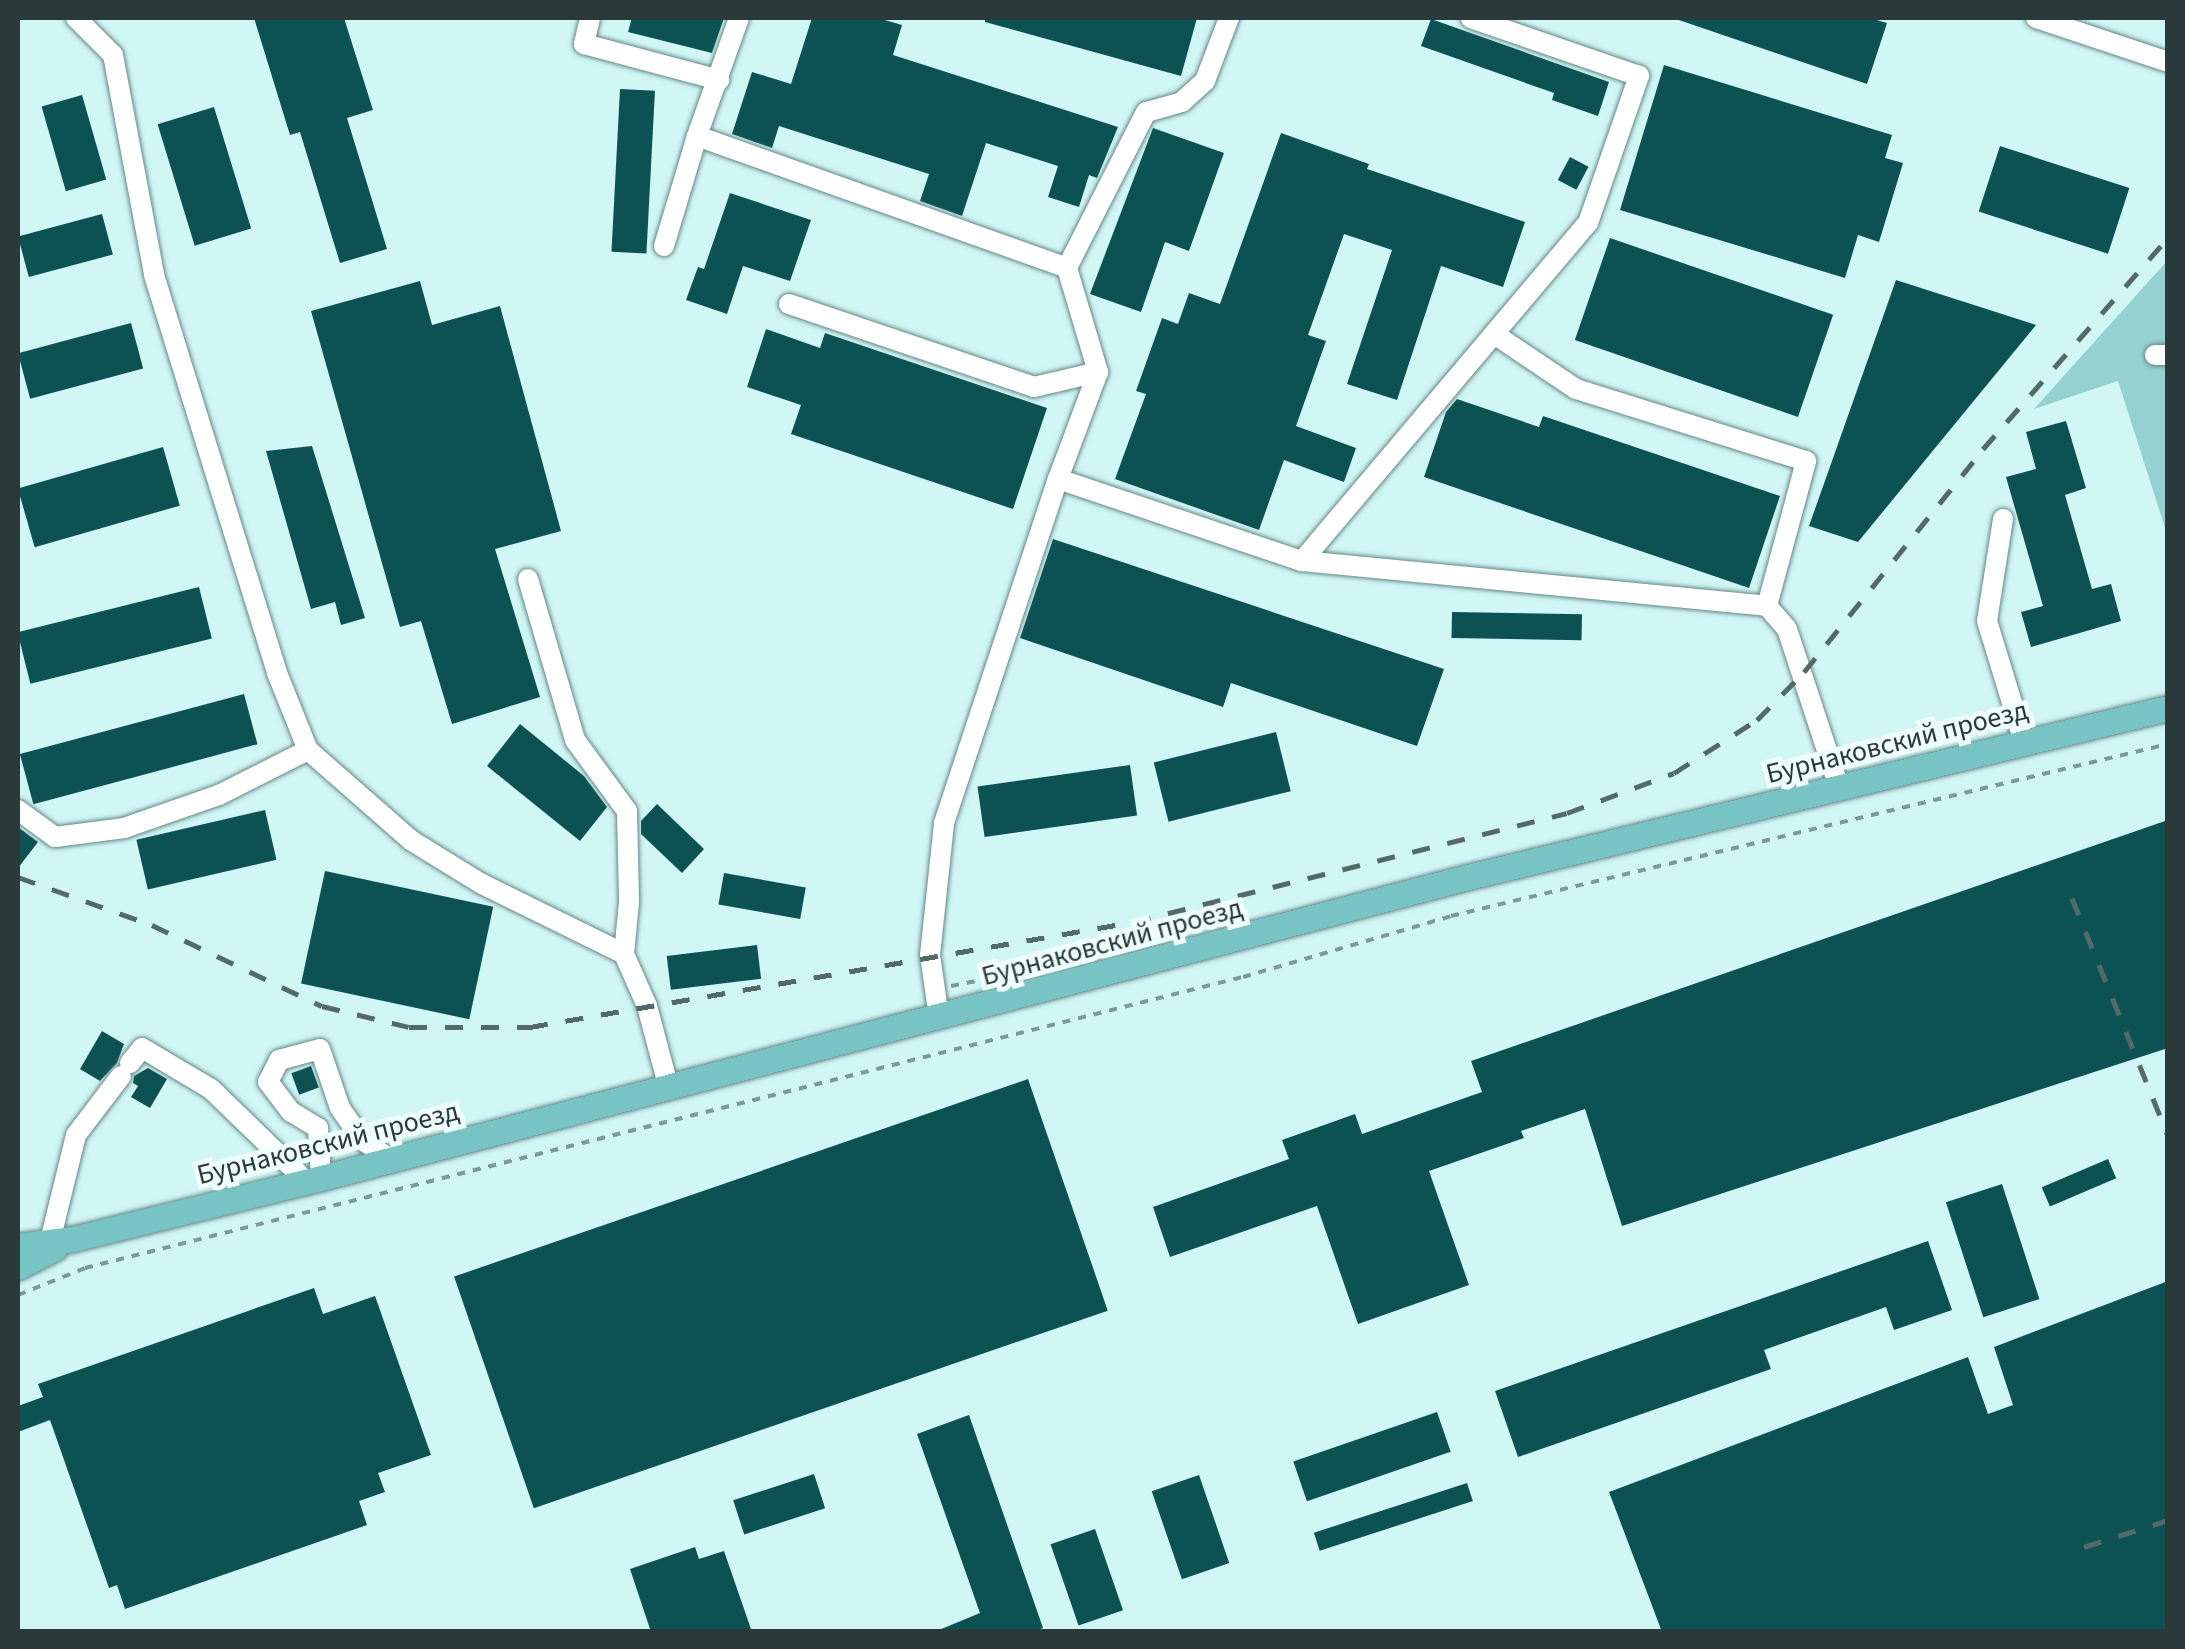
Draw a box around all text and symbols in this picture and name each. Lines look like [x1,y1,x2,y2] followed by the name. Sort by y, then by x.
[1763,693,2031,791] street label: Бурнаковский проезд
[978,891,1246,993] street label: Бурнаковский проезд
[194,1094,462,1192] street label: Бурнаковский проезд

